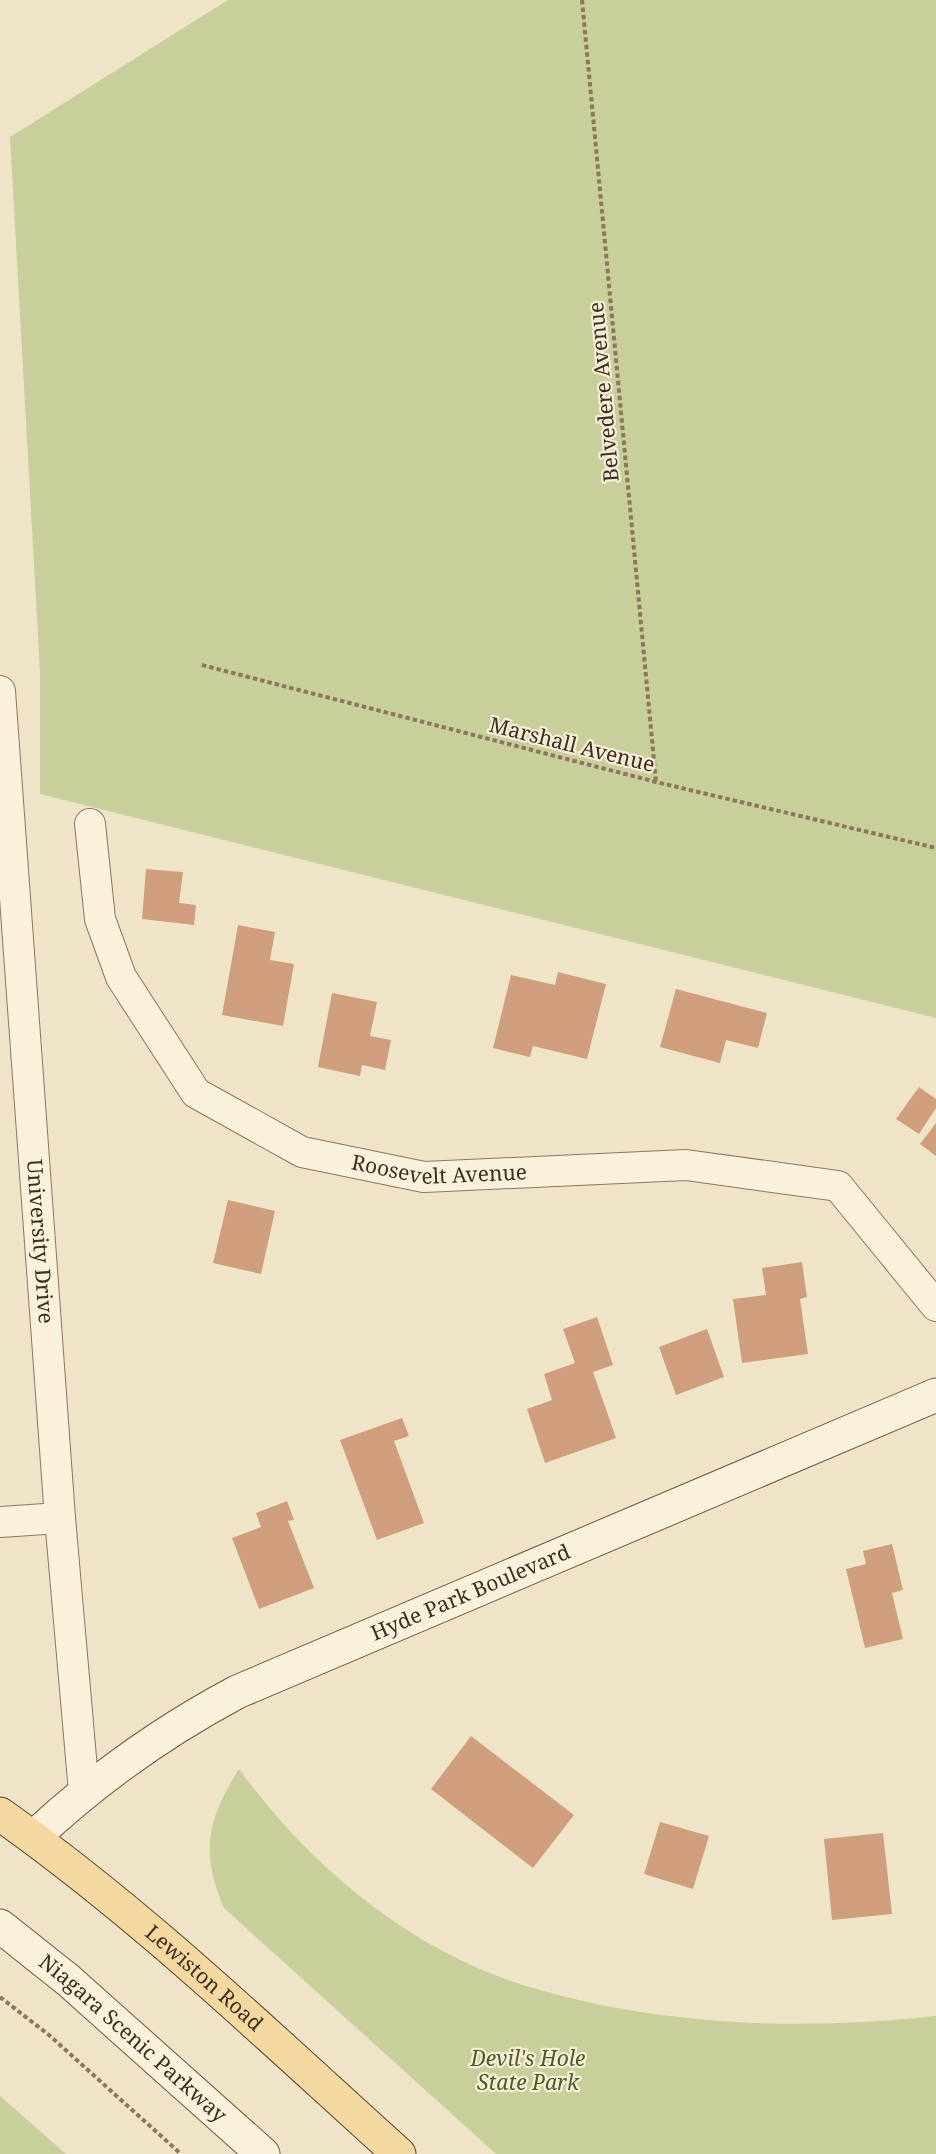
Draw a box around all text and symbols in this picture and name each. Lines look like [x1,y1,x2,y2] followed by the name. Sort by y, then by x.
[581,301,625,483] street label: Belvedere Avenue
[487,710,658,778] street label: Marshall Avenue
[349,1148,528,1190] street label: Roosevelt Avenue
[21,1158,61,1325] street label: University Drive
[366,1537,574,1647] street label: Hyde Park Boulevard
[140,1918,270,2037] street label: Lewiston Road
[34,1947,233,2128] street label: Niagara Scenic Parkway
[470,2044,585,2096] park label: Devil's Hole State Park

